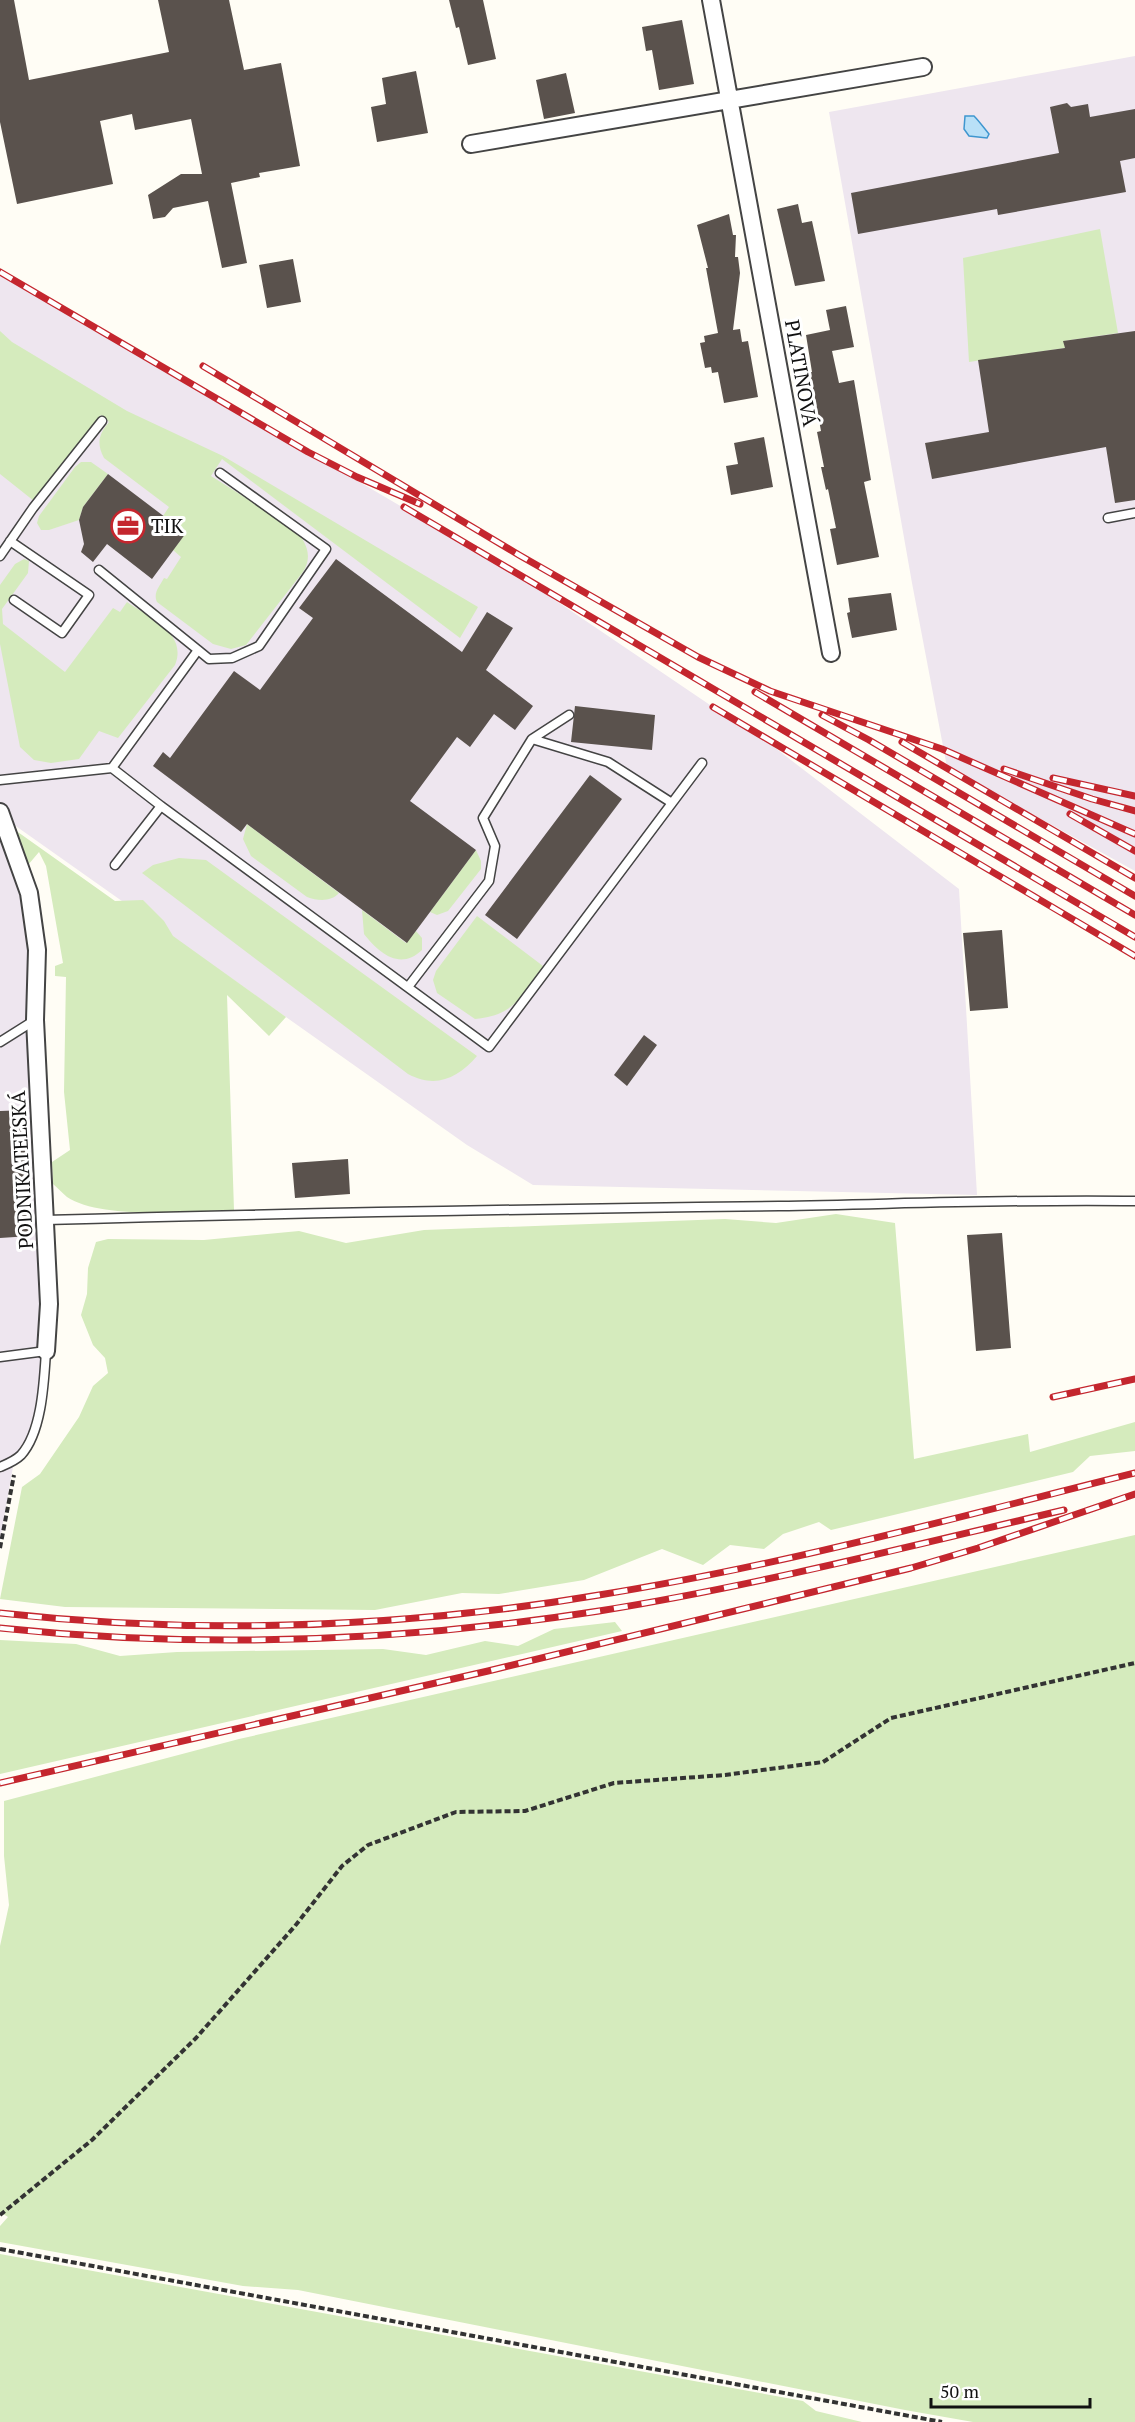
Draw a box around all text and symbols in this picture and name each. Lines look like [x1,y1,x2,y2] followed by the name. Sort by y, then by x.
[779,317,824,429] street label: PLATINOVÁ
[110,508,146,544] office icon: TIK
[151,512,183,539] place label: TIK
[4,1090,39,1250] street label: PODNIKATEĽSKÁ
[931,2371,1090,2409] scale bar
[940,2379,980,2403] text: 50 m

